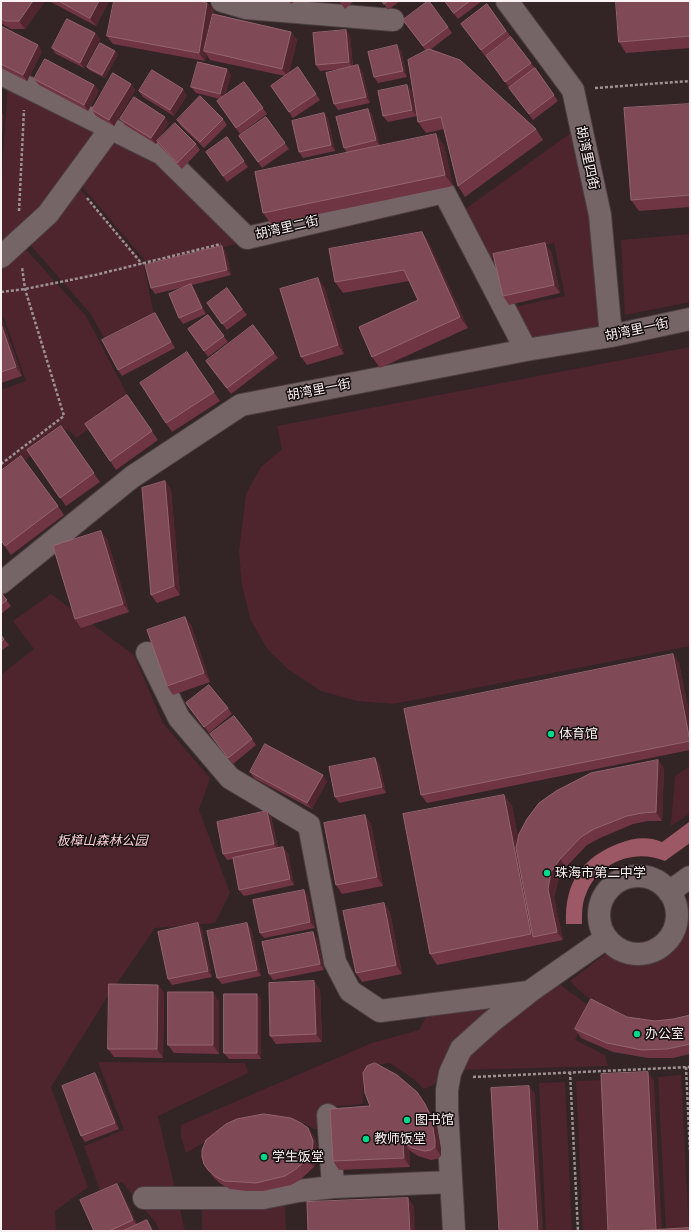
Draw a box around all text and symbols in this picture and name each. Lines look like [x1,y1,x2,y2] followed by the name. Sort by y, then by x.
[573,125,601,191] street label: 胡湾里四街
[254,213,320,243] street label: 胡湾里二街
[604,316,670,344] street label: 胡湾里一街
[286,376,352,404] street label: 胡湾里一街
[559,726,598,742] place label: 体育馆
[546,729,556,739] marker: 体育馆
[57,833,147,849] park label: 板樟山森林公园
[555,865,646,881] place label: 珠海市第二中学
[542,868,552,878] marker: 珠海市第二中学
[645,1026,684,1042] place label: 办公室
[632,1029,642,1039] marker: 办公室
[415,1112,454,1128] place label: 图书馆
[402,1115,412,1125] marker: 图书馆
[374,1131,426,1147] place label: 教师饭堂
[361,1134,371,1144] marker: 教师饭堂
[272,1149,324,1165] place label: 学生饭堂
[259,1152,269,1162] marker: 学生饭堂

